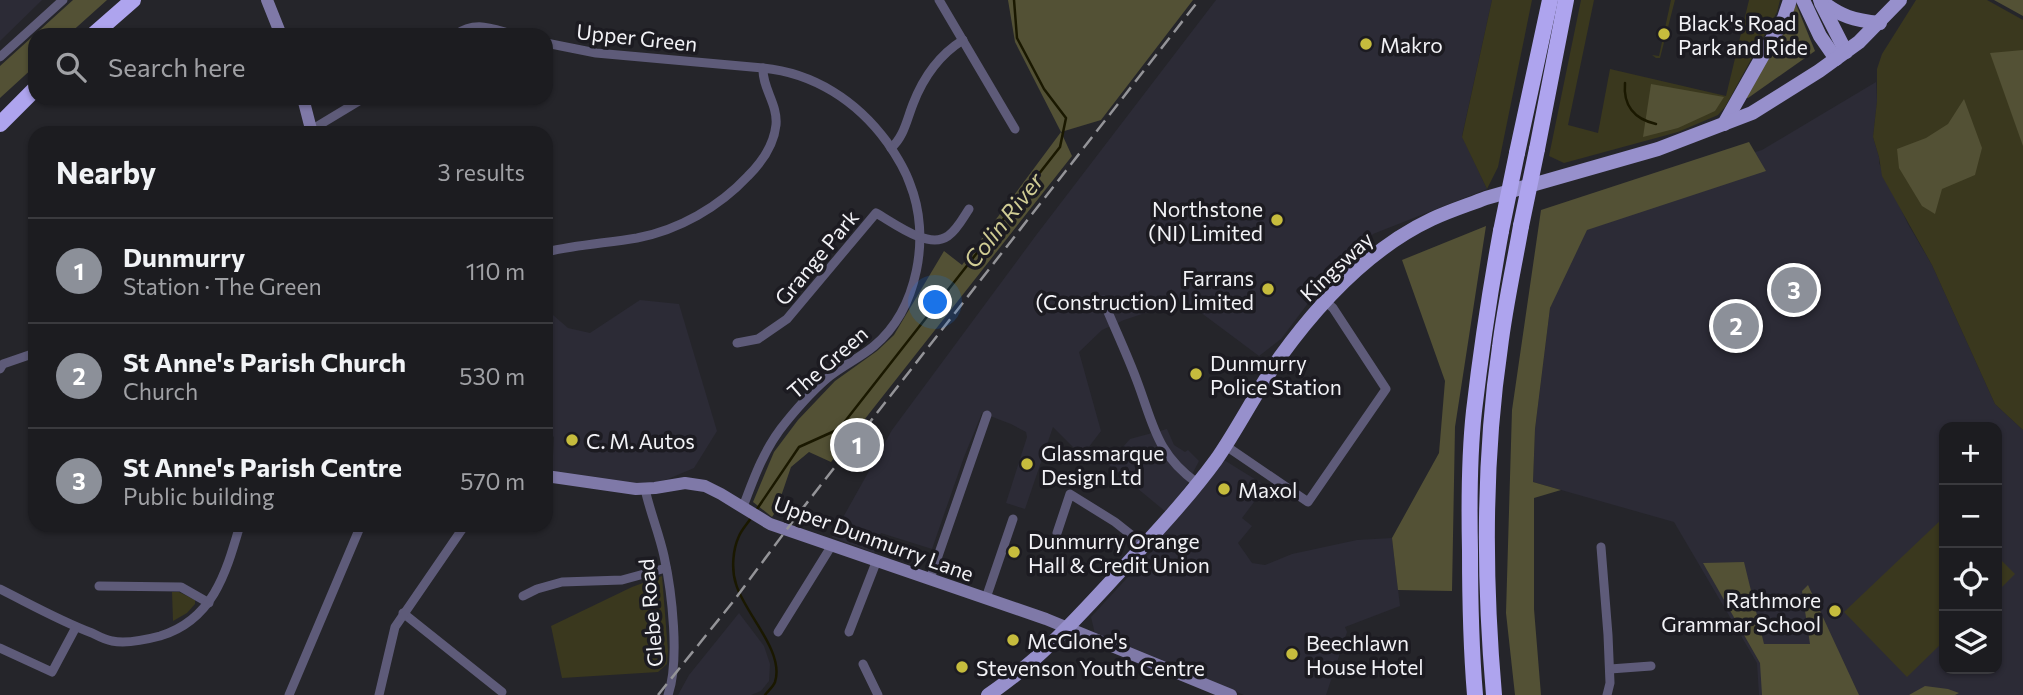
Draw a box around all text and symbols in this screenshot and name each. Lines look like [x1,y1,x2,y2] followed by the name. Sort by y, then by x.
[1678,10,1808,59] place label: Black's Road Park and Ride
[575,18,699,56] street label: Upper Green
[1656,26,1672,42] marker: Black's Road Park and Ride
[28,28,553,105] search box
[1380,32,1443,57] place label: Makro
[1358,36,1374,52] marker: Makro
[52,48,90,86] icon: search
[108,51,246,82] text: Search here
[56,153,156,190] text: Nearby
[438,158,525,186] text: 3 results
[957,166,1049,273] water label: Colin River
[1148,196,1263,245] place label: Northstone (NI) Limited
[769,204,863,310] street label: Grange Park
[1269,212,1285,228] marker: Northstone (NI) Limited
[1294,226,1378,306] street label: Kingsway
[123,241,245,272] text: Dunmurry
[74,257,84,285] text: 1
[466,257,525,285] text: 110 m
[1771,264,1817,316] pin: 3
[1036,265,1254,314] place label: Farrans (Construction) Limited
[123,272,322,300] text: Station · The Green
[1260,281,1276,297] marker: Farrans (Construction) Limited
[918,285,952,319] your location
[1713,300,1759,352] pin: 2
[782,320,872,404] street label: The Green
[123,346,406,377] text: St Anne's Parish Church
[1210,350,1342,399] place label: Dunmurry Police Station
[72,362,86,390] text: 2
[459,362,525,390] text: 530 m
[1188,366,1204,382] marker: Dunmurry Police Station
[123,377,198,405] text: Church
[834,419,880,471] pin: 1
[1939,422,2002,674] map controls
[1939,422,2002,485] button: +
[586,428,695,453] place label: C. M. Autos
[564,432,580,448] marker: C. M. Autos
[1041,440,1164,489] place label: Glassmarque Design Ltd
[123,451,402,482] text: St Anne's Parish Centre
[1019,456,1035,472] marker: Glassmarque Design Ltd
[72,467,86,495] text: 3
[460,467,525,495] text: 570 m
[1238,477,1297,502] place label: Maxol
[1216,481,1232,497] marker: Maxol
[123,482,274,510] text: Public building
[1939,485,2002,548] button: −
[771,490,977,586] street label: Upper Dunmurry Lane
[1028,528,1210,577] place label: Dunmurry Orange Hall & Credit Union
[1006,544,1022,560] marker: Dunmurry Orange Hall & Credit Union
[1939,548,2002,611] button: locate
[633,558,667,668] street label: Glebe Road
[1661,587,1821,636] place label: Rathmore Grammar School
[1827,603,1843,619] marker: Rathmore Grammar School
[1939,611,2002,674] button: layers
[1027,628,1128,653] place label: McGlone's
[1306,630,1424,679] place label: Beechlawn House Hotel
[1005,632,1021,648] marker: McGlone's
[1284,646,1300,662] marker: Beechlawn House Hotel
[976,655,1205,680] place label: Stevenson Youth Centre
[954,659,970,675] marker: Stevenson Youth Centre

